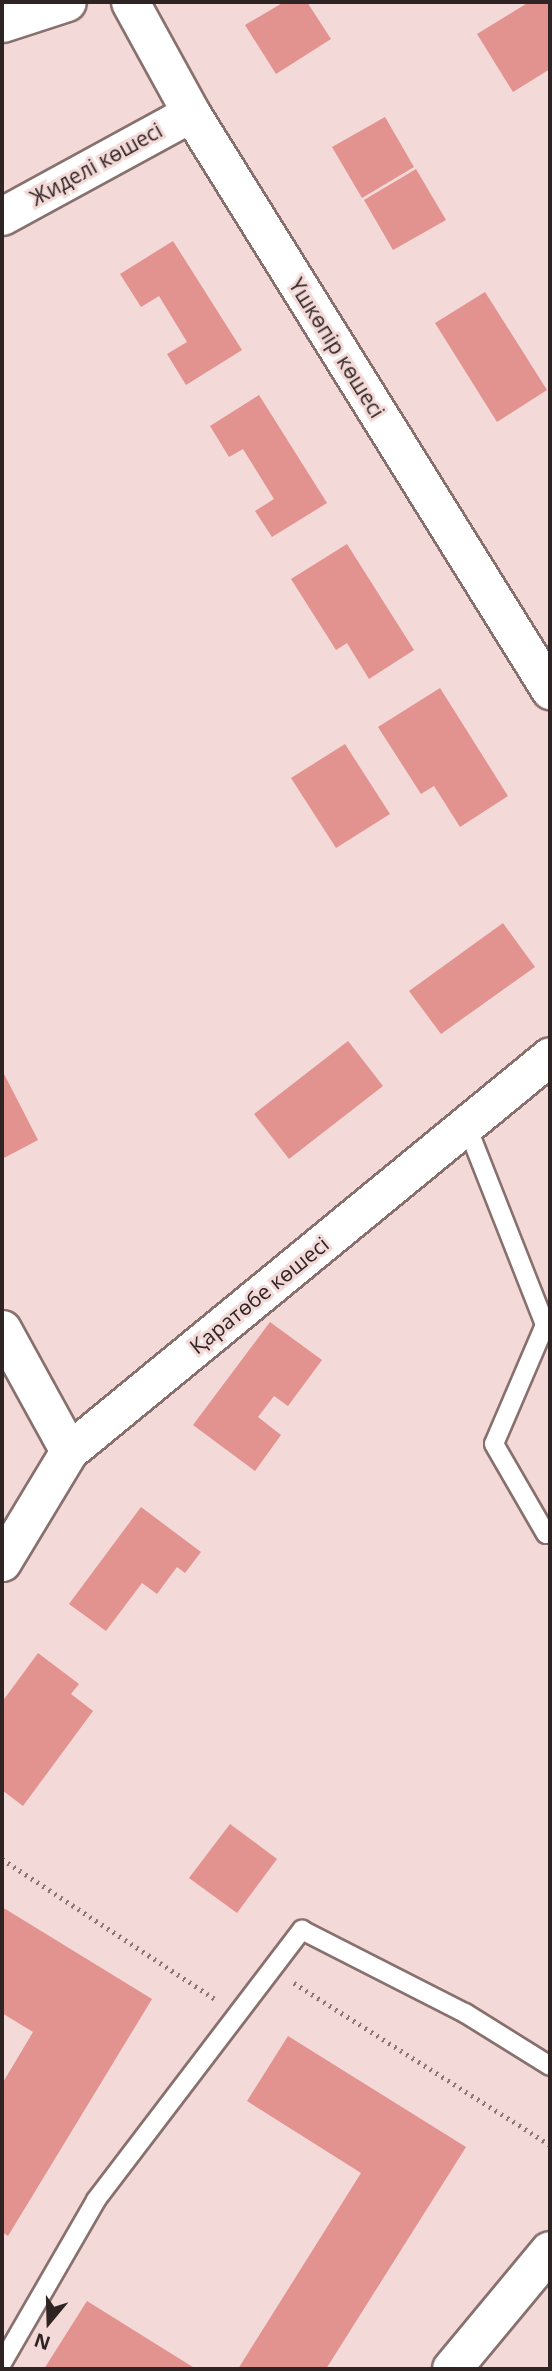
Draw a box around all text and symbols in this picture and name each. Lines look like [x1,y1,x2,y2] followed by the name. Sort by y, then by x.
[26,117,166,211] street label: Жиделі көшесі
[284,274,390,422] street label: Үшкөпір көшесі
[184,1231,334,1359] street label: Қаратөбе көшесі
[14,2287,84,2357] north arrow
[31,2327,54,2357] text: N

